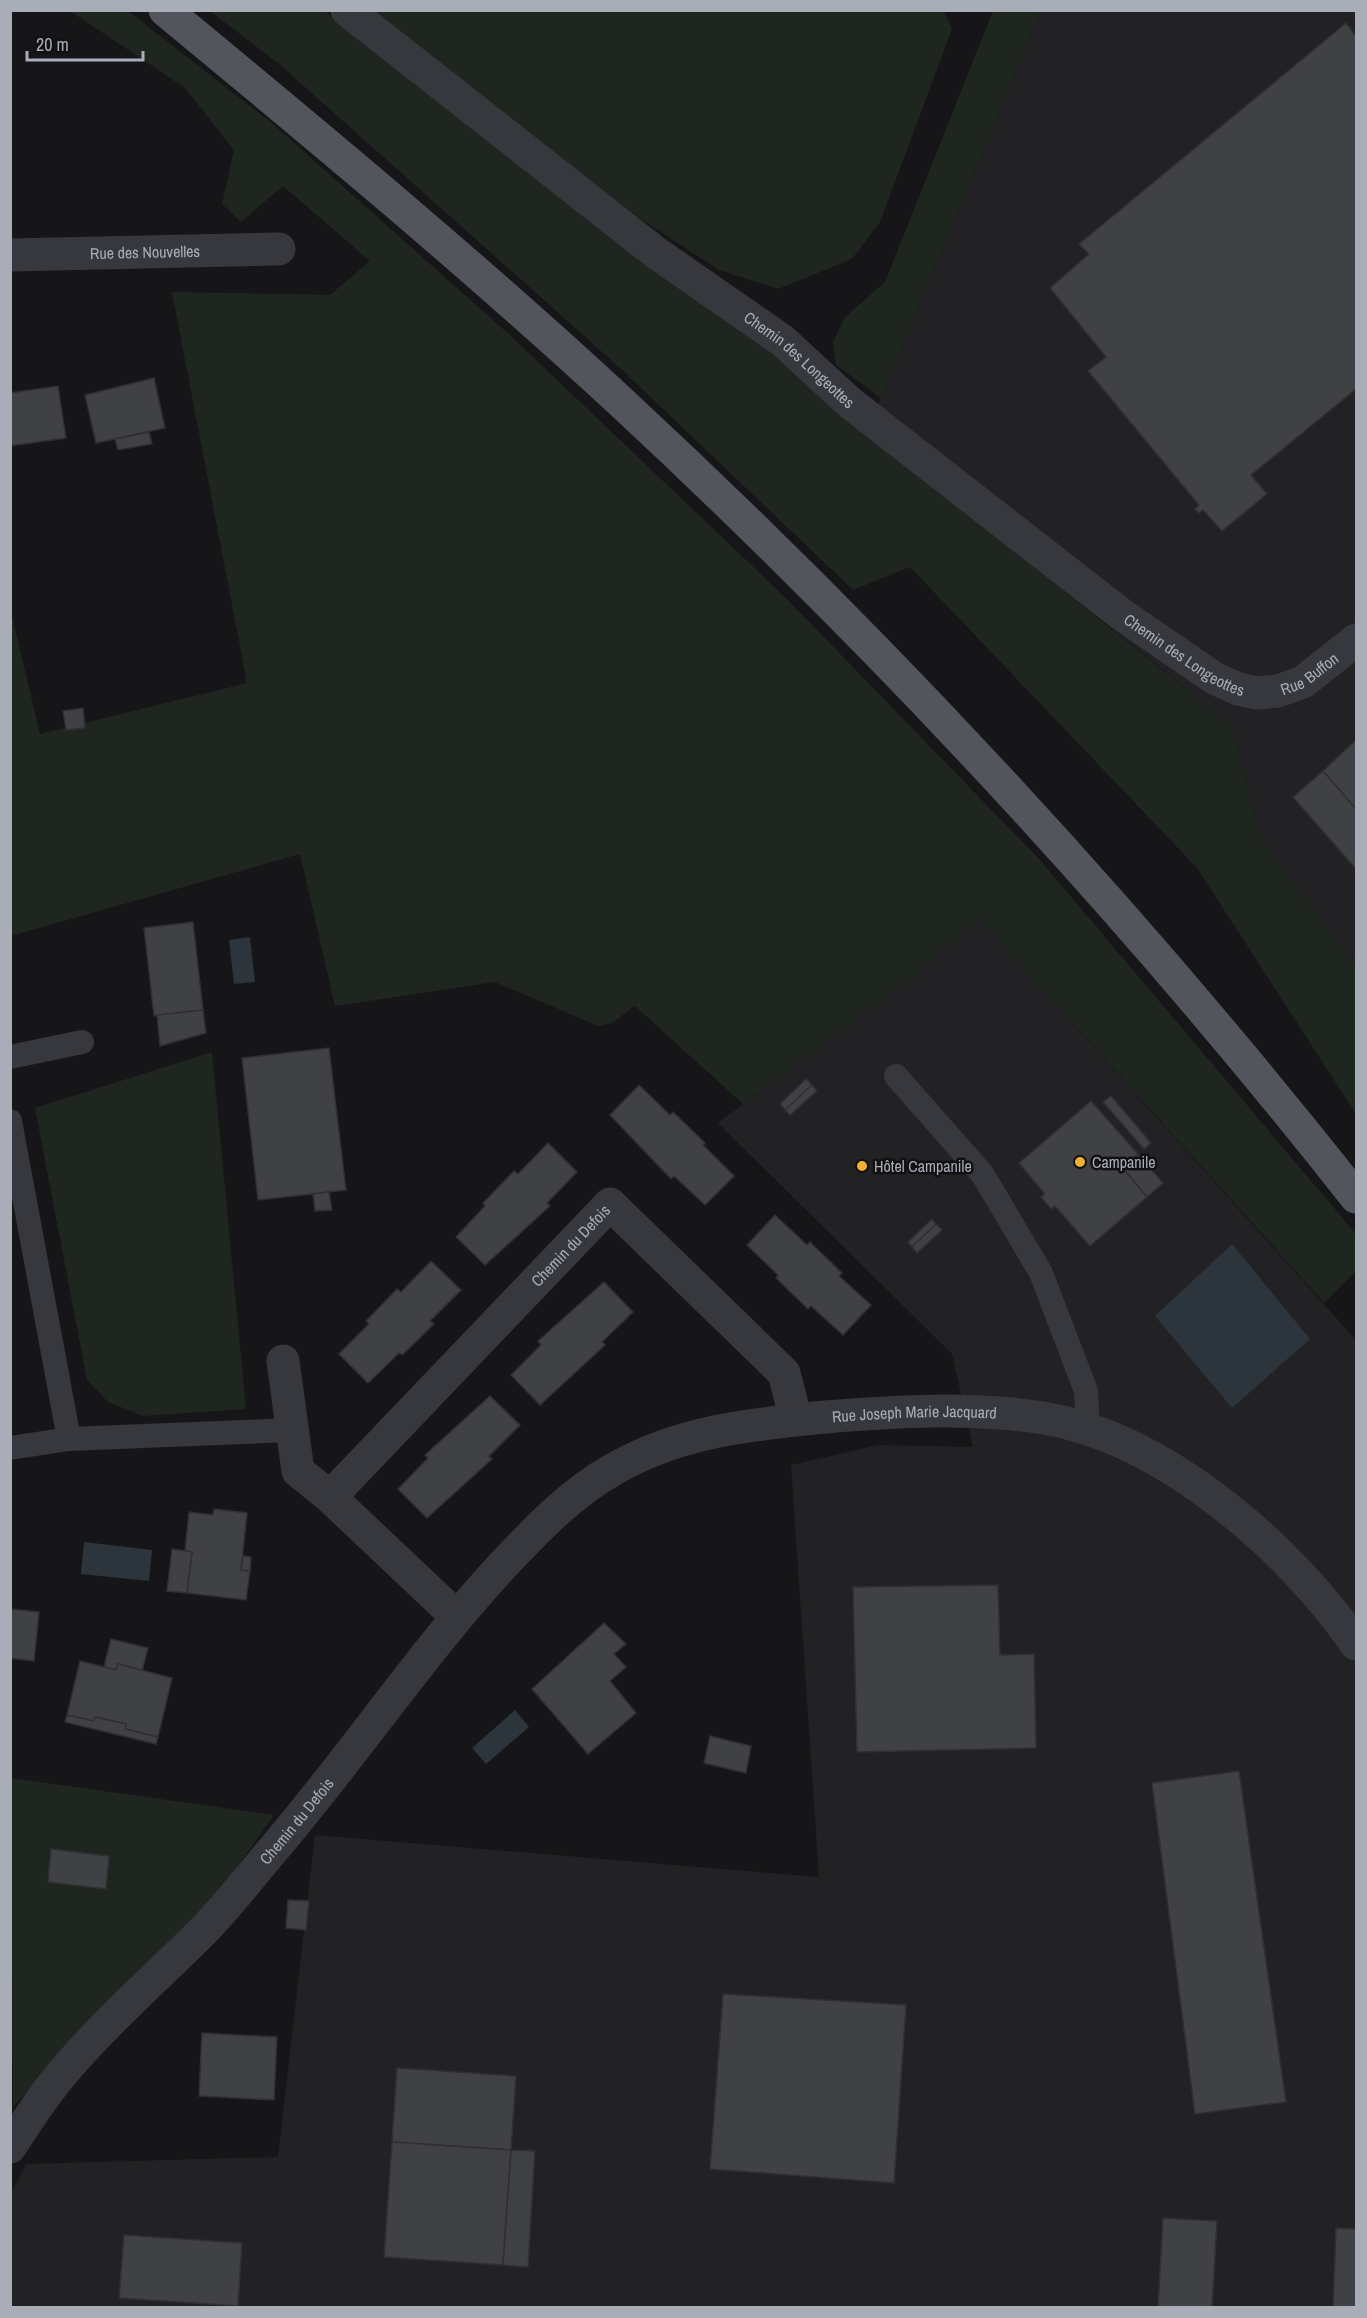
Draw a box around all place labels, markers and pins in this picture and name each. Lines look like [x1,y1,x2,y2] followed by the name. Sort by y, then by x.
[1092,1151,1155,1173] place label: Campanile
[874,1155,972,1177] place label: Hôtel Campanile
[1073,1155,1087,1169] marker: Campanile
[855,1159,869,1173] marker: Hôtel Campanile

